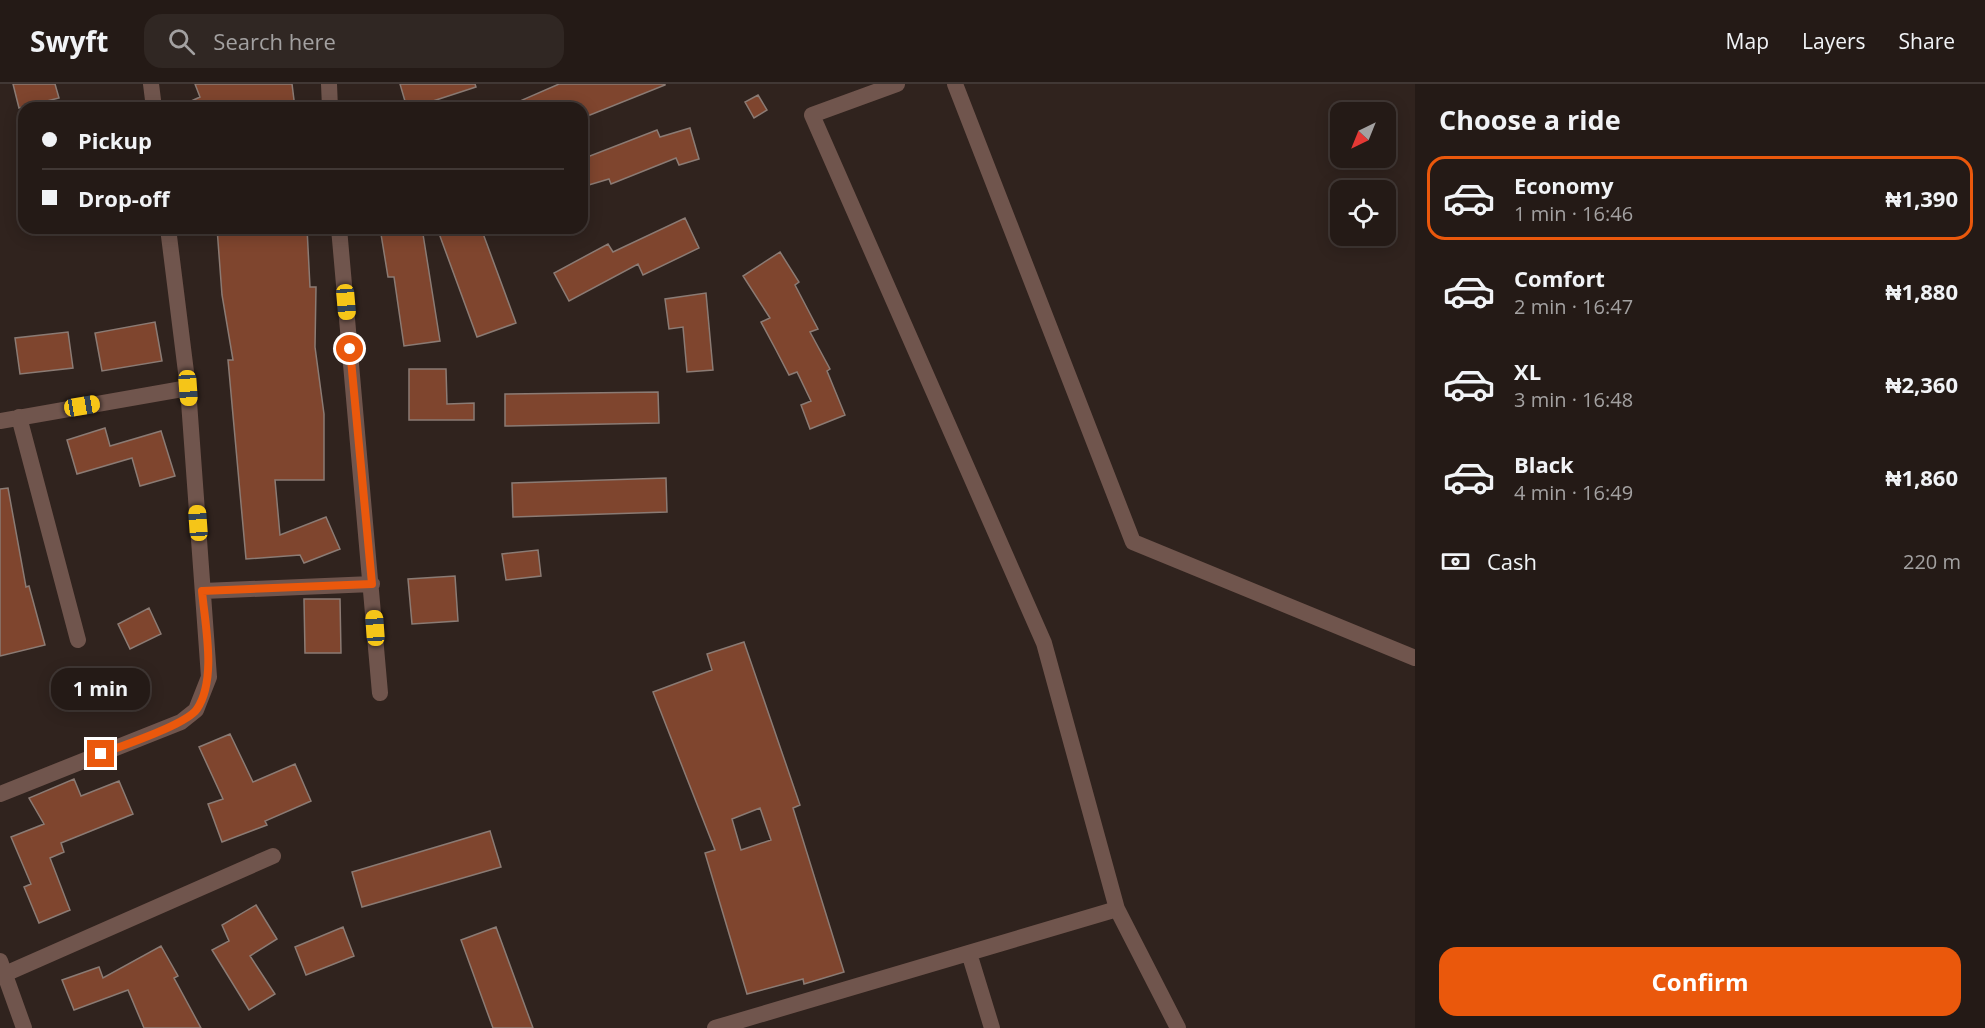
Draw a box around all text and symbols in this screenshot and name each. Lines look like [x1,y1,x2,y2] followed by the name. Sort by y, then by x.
[144,14,564,68] search box
[30,22,108,60] text: Swyft
[165,25,198,58] icon: search
[213,26,336,56] text: Search here
[1726,27,1769,55] text: Map
[1802,27,1866,55] text: Layers
[1899,27,1955,55] text: Share
[1439,101,1621,138] text: Choose a ride
[1330,102,1396,168] north arrow
[1330,102,1396,246] map controls
[78,125,152,155] text: Pickup
[1514,170,1613,200] text: Economy
[1442,171,1496,225] icon: car
[1330,180,1396,246] button: locate
[78,183,170,213] text: Drop-off
[1886,183,1958,213] text: ₦1,390
[1514,200,1633,227] text: 1 min · 16:46
[1514,263,1605,293] text: Comfort
[1442,264,1496,318] icon: car
[1886,276,1958,306] text: ₦1,880
[335,283,357,321] car
[1514,293,1633,320] text: 2 min · 16:47
[336,335,363,362] route start
[1514,356,1541,386] text: XL
[1442,357,1496,411] icon: car
[178,369,198,407] car
[1886,369,1958,399] text: ₦2,360
[1514,386,1633,413] text: 3 min · 16:48
[63,394,101,418] car
[1514,449,1574,479] text: Black
[1442,450,1496,504] icon: car
[1886,462,1958,492] text: ₦1,860
[1514,479,1633,506] text: 4 min · 16:49
[188,504,208,542] car
[1439,545,1472,578] icon: cash
[1487,546,1537,576] text: Cash
[1903,548,1961,575] text: 220 m
[365,609,385,647] car
[51,667,150,709] callout: 1 min
[73,675,128,702] text: 1 min
[87,740,114,767] route end
[1439,947,1961,1016] button: Confirm

